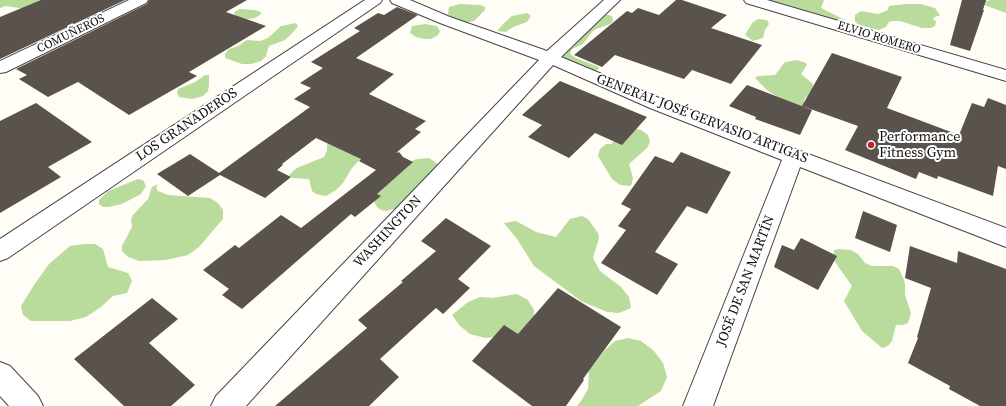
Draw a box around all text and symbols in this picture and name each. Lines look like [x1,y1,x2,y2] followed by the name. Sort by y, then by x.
[35,11,107,57] street label: COMUÑEROS
[836,18,922,58] street label: ELVIO ROMERO
[594,71,810,167] street label: GENERAL JOSÉ GERVASIO ARTIGAS
[133,85,241,165] street label: LOS GRANADEROS
[879,129,961,162] place label: Performance Fitness Gym
[866,140,876,150] marker: Performance Fitness Gym
[350,193,426,271] street label: WASHINGTON
[713,213,779,349] street label: JOSÉ DE SAN MARTÍN

